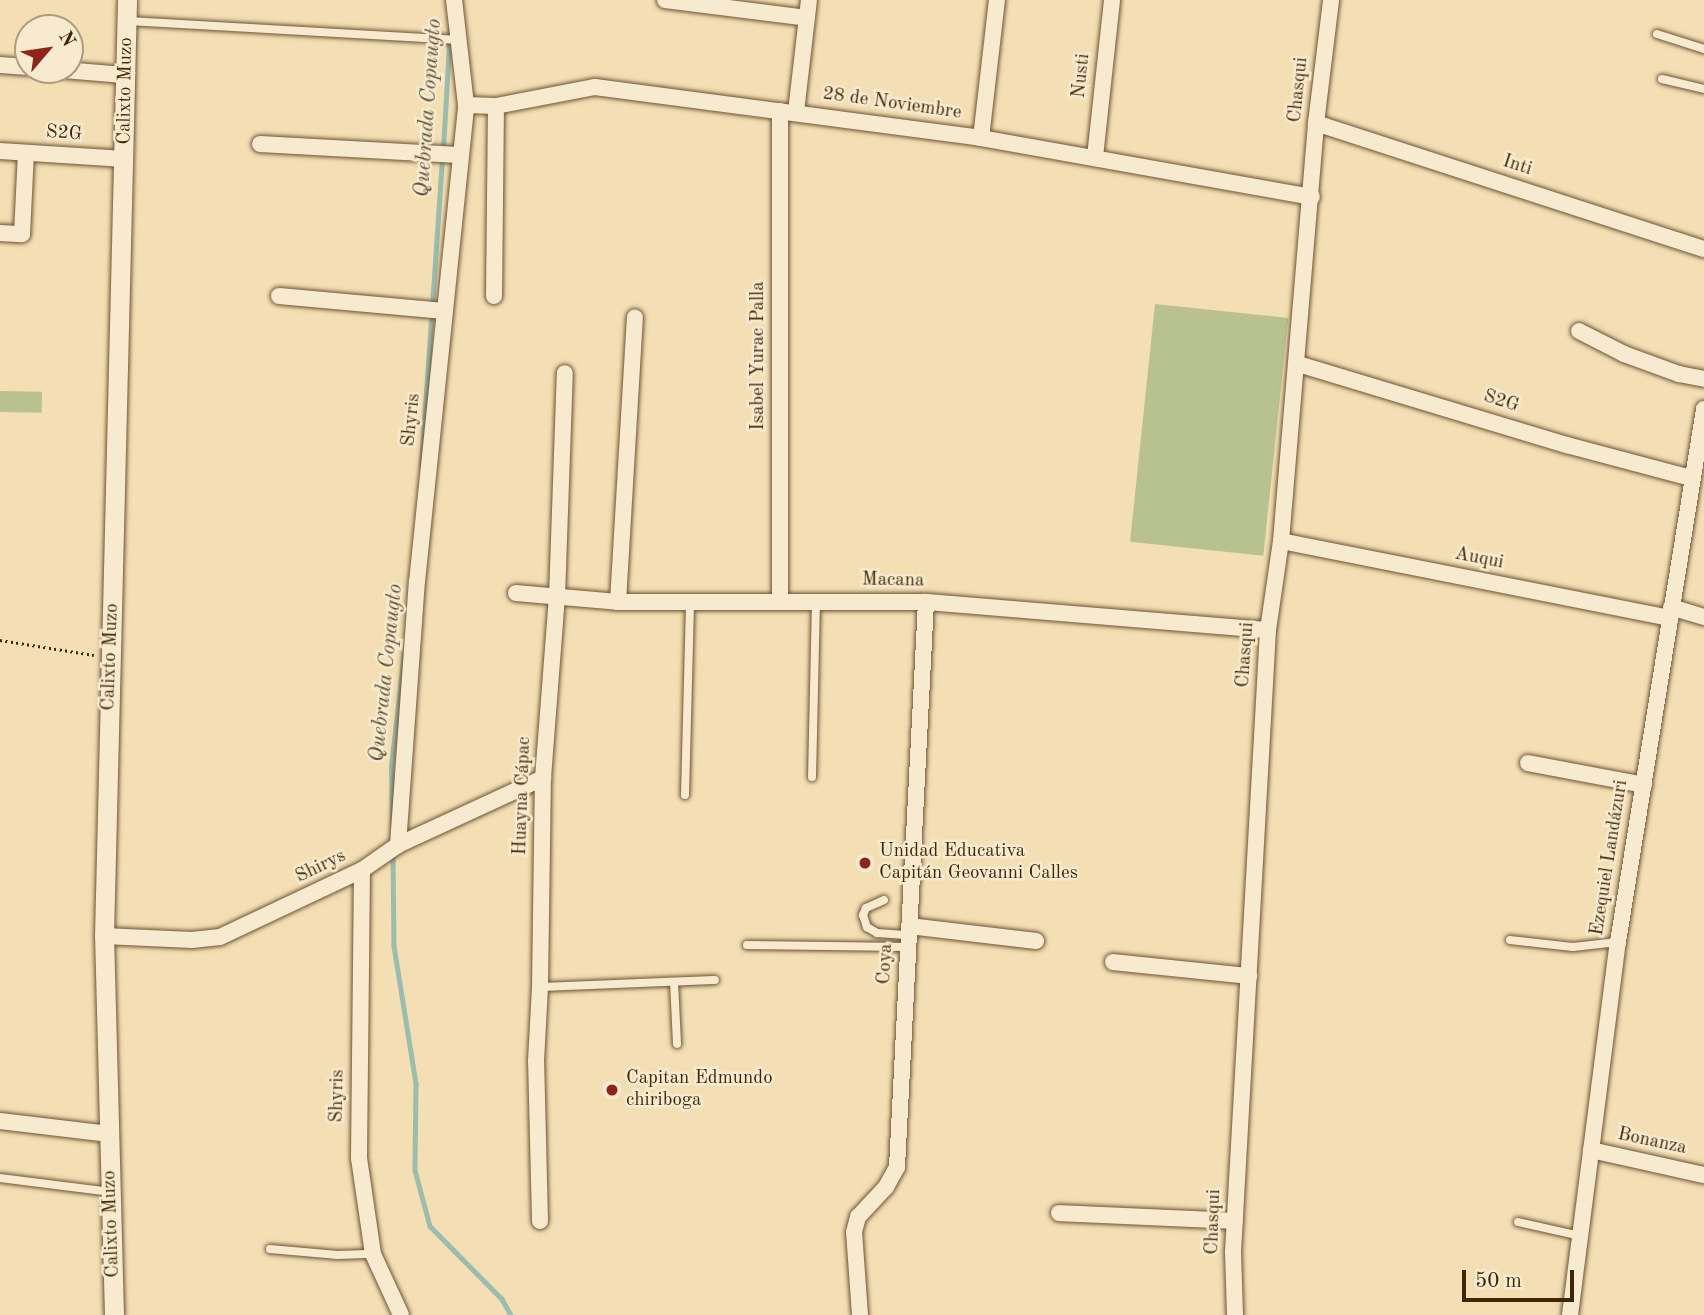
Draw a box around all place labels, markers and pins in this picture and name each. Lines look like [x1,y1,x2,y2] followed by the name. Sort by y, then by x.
[879,841,1078,885] place label: Unidad Educativa Capitán Geovanni Calles
[857,855,873,871] marker: Unidad Educativa Capitán Geovanni Calles
[626,1068,773,1112] place label: Capitan Edmundo chiriboga
[604,1082,620,1098] marker: Capitan Edmundo chiriboga

